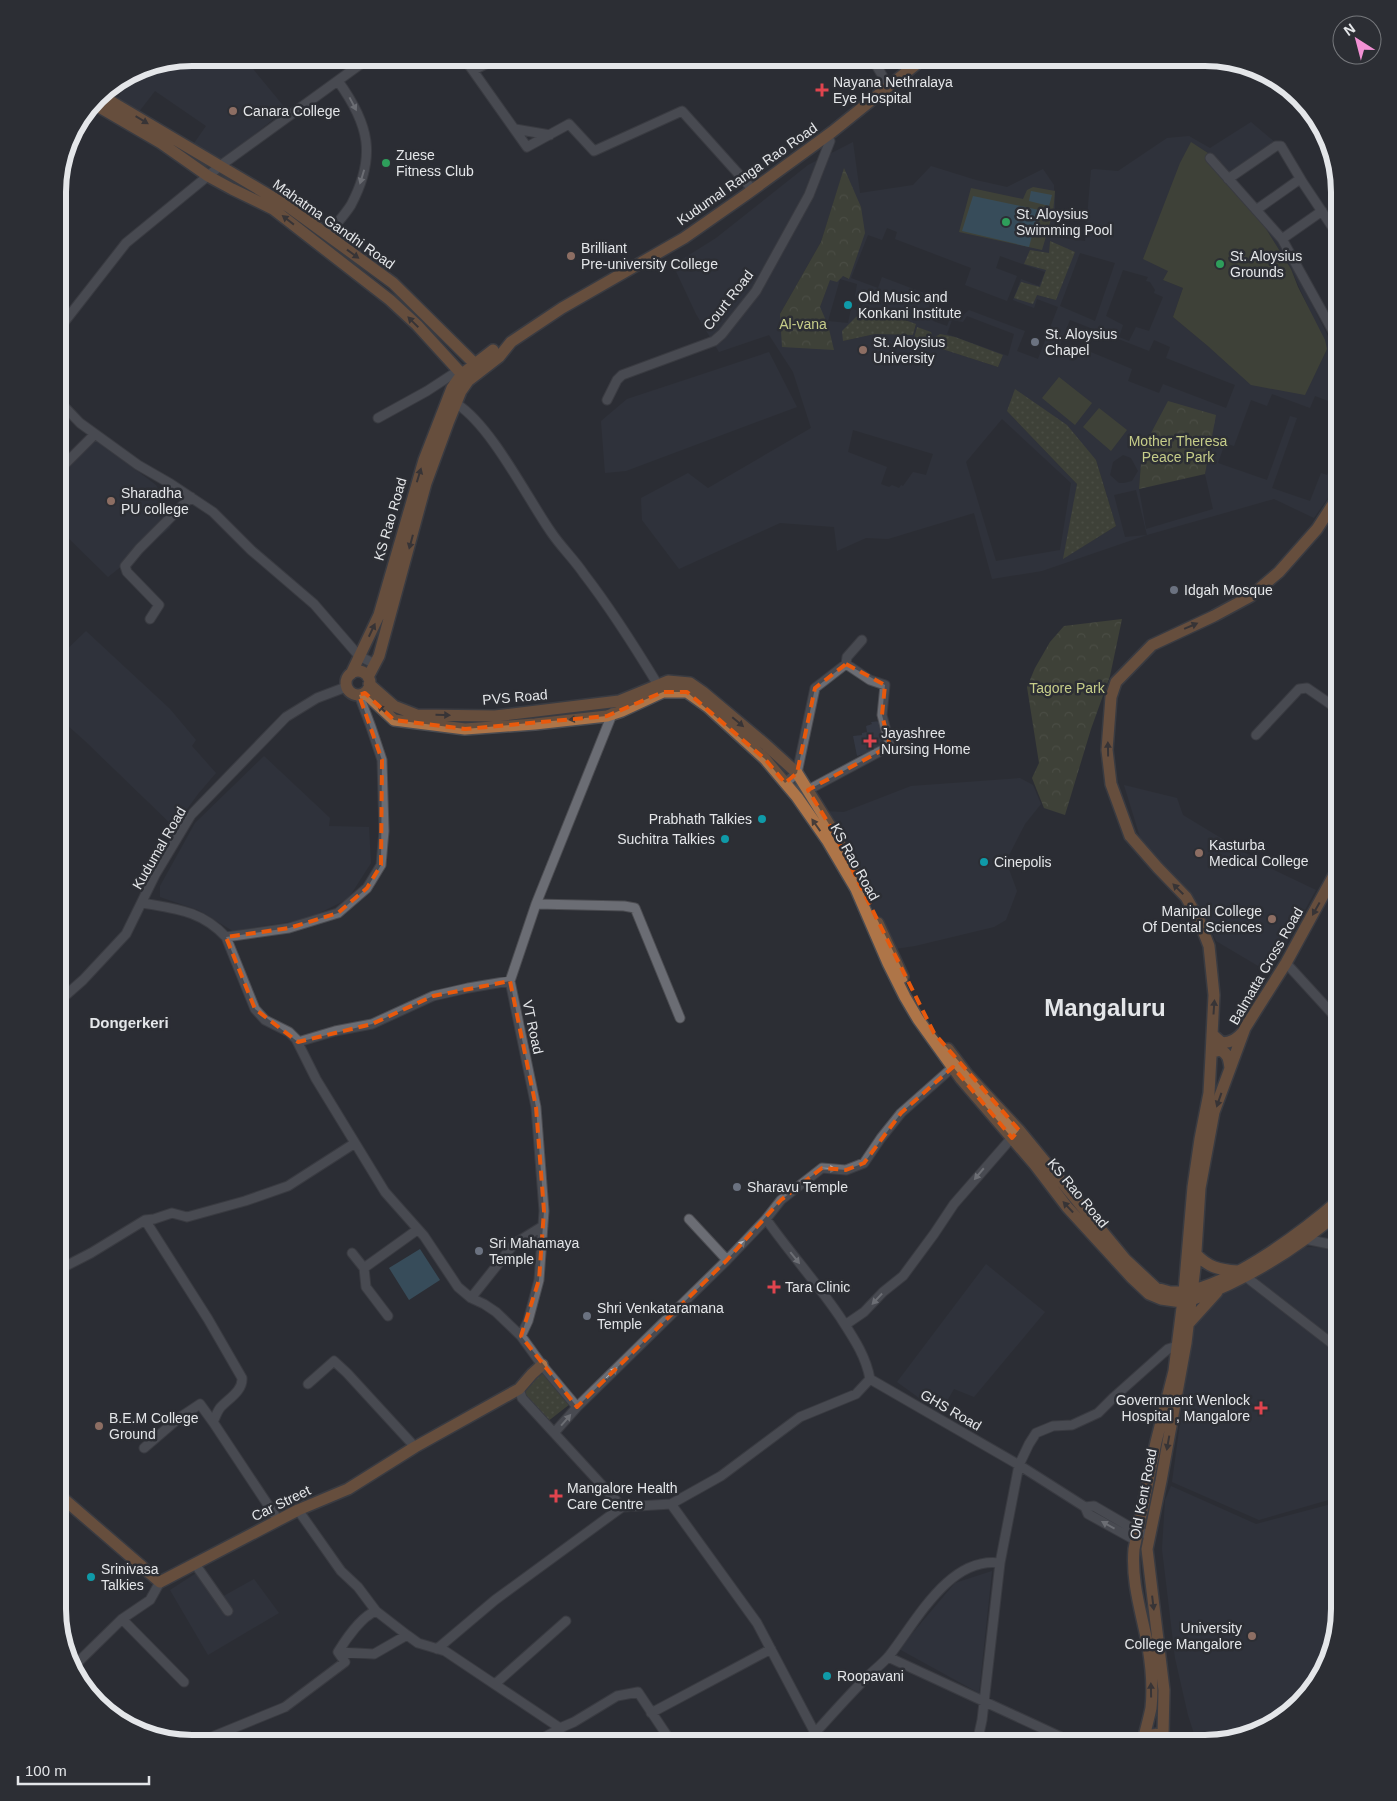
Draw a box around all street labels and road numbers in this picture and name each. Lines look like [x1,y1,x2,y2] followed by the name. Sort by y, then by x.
[674,119,820,229] street label: Kudumal Ranga Rao Road
[270,176,398,272] street label: Mahatma Gandhi Road
[700,267,756,333] street label: Court Road
[371,476,409,562] street label: KS Rao Road
[482,686,548,708] street label: PVS Road
[129,804,189,892] street label: Kudumal Road
[827,821,883,903] street label: KS Rao Road
[1226,904,1306,1028] street label: Balmatta Cross Road
[519,998,547,1056] street label: VT Road
[1044,1155,1112,1231] street label: KS Rao Road
[918,1386,984,1434] street label: GHS Road
[1126,1447,1160,1541] street label: Old Kent Road
[249,1482,313,1524] street label: Car Street

